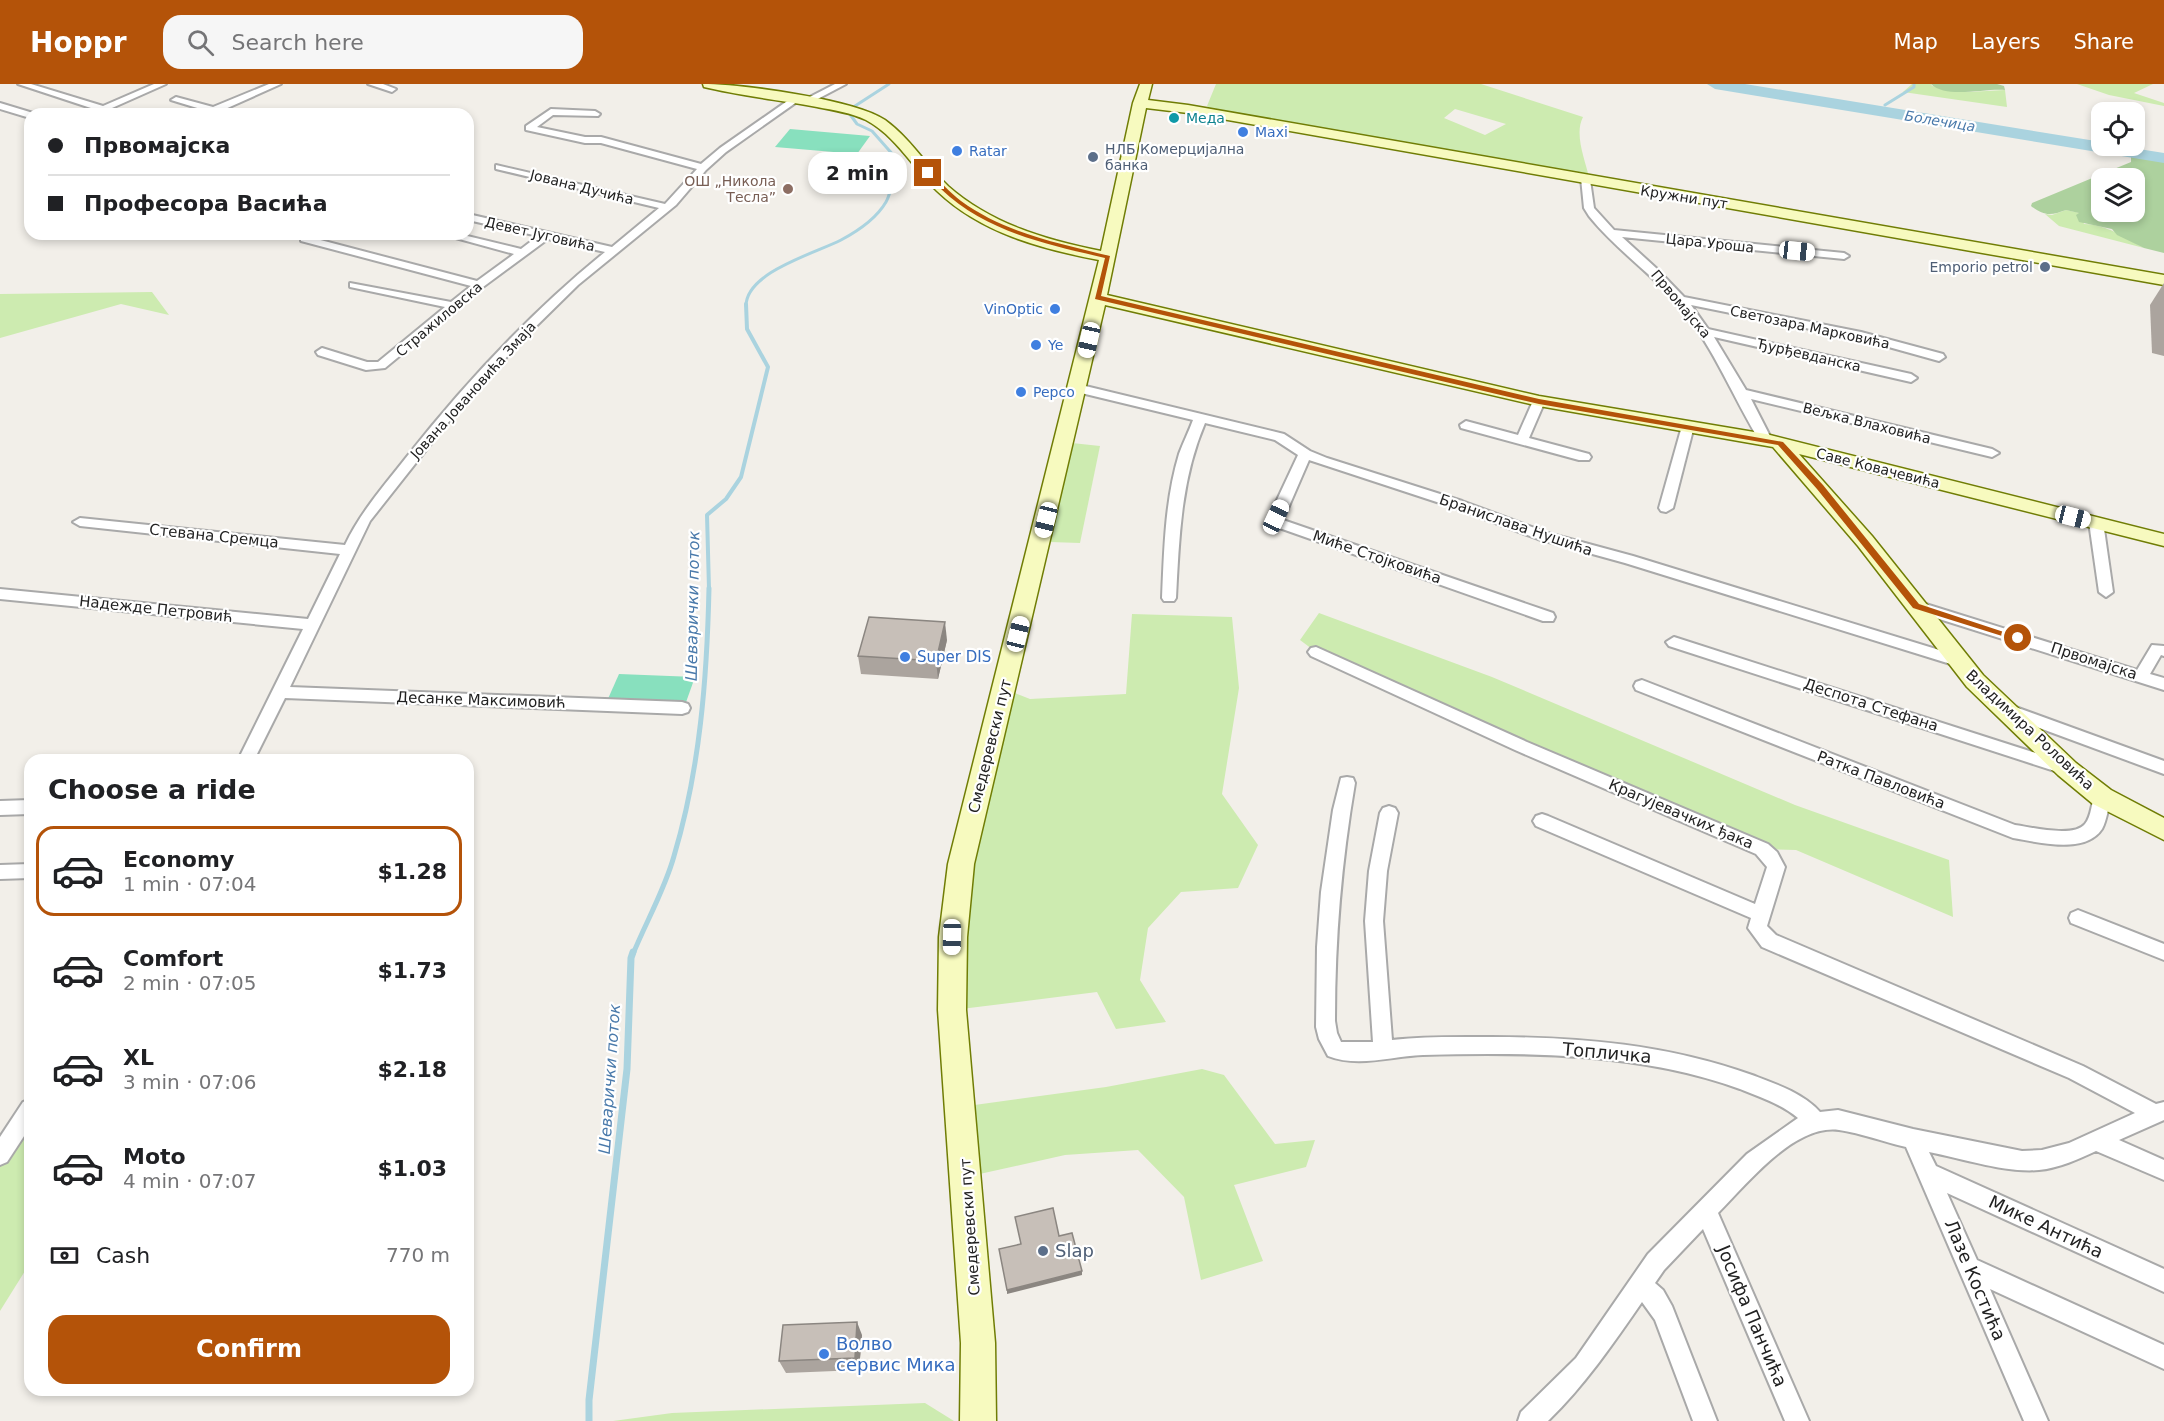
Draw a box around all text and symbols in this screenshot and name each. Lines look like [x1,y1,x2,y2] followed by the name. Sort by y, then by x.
[163,15,583,69] search box
[30,26,127,59] text: Hoppr
[184,26,217,59] icon: search
[232,30,364,55] text: Search here
[1894,30,1938,54] text: Map
[1971,30,2040,54] text: Layers
[2073,30,2134,54] text: Share
[2091,102,2145,222] map controls
[2091,102,2145,156] button: locate
[1904,108,1976,134] water label: Болечица
[1186,110,1225,126] place label: Меда
[1167,111,1181,125] marker: Меда
[1255,124,1288,140] place label: Maxi
[1236,125,1250,139] marker: Maxi
[84,133,230,158] text: Првомајска
[1105,141,1244,173] place label: НЛБ Комерцијална банка
[969,143,1007,159] place label: Ratar
[950,144,964,158] marker: Ratar
[1086,150,1100,164] marker: НЛБ Комерцијална банка
[808,152,907,194] callout: 2 min
[914,159,941,186] route end
[826,161,889,185] text: 2 min
[528,166,635,208] street label: Јована Дучића
[2091,168,2145,222] button: layers
[684,173,776,205] place label: ОШ „Никола Тесла”
[781,182,795,196] marker: ОШ „Никола Тесла”
[1639,182,1729,212] street label: Кружни пут
[84,191,328,216] text: Професора Васића
[483,214,597,254] street label: Девет Југовића
[1665,230,1755,256] street label: Цара Уроша
[1778,240,1816,262] car
[1930,259,2033,275] place label: Emporio petrol
[2038,260,2052,274] marker: Emporio petrol
[1648,267,1714,341] street label: Првомајска
[393,278,485,360] street label: Стражиловска
[984,301,1043,317] place label: VinOptic
[1048,302,1062,316] marker: VinOptic
[1729,302,1891,352] street label: Светозара Марковића
[406,318,539,463] street label: Јована Јовановића Змаја
[1076,320,1102,360] car
[1755,335,1862,375] street label: Ђурђевданска
[1047,337,1063,353] place label: Ye
[1029,338,1043,352] marker: Ye
[1033,384,1075,400] place label: Pepco
[1014,385,1028,399] marker: Pepco
[1801,399,1933,447] street label: Вељка Влаховића
[1814,445,1942,491] street label: Саве Ковачевића
[1437,490,1595,560] street label: Бранислава Нушића
[1260,497,1292,537] car
[1033,500,1059,540] car
[2053,504,2093,530] car
[148,520,280,552] street label: Стевана Сремца
[1310,527,1444,587] street label: Миће Стојковића
[682,530,703,681] water label: Шеварички поток
[78,592,234,626] street label: Надежде Петровић
[1005,614,1031,654] car
[2004,624,2031,651] route start
[2048,639,2140,683] street label: Првомајска
[917,648,991,666] place label: Super DIS
[898,650,912,664] marker: Super DIS
[1962,666,2098,794] street label: Владимира Роловића
[1801,675,1941,735] street label: Деспота Стефана
[965,677,1015,815] street label: Смедеревски пут
[396,688,566,712] street label: Десанке Максимовић
[1814,747,1948,813] street label: Ратка Павловића
[48,774,256,805] text: Choose a ride
[1606,775,1756,853] street label: Крагујевачких ђака
[51,844,105,898] icon: car
[123,847,234,872] text: Economy
[377,859,447,884] text: $1.28
[123,872,257,896] text: 1 min · 07:04
[943,919,961,955] car
[51,943,105,997] icon: car
[123,946,223,971] text: Comfort
[377,958,447,983] text: $1.73
[123,971,257,995] text: 2 min · 07:05
[595,1003,624,1155] water label: Шеварички поток
[1561,1038,1653,1067] street label: Топличка
[51,1042,105,1096] icon: car
[123,1045,154,1070] text: XL
[377,1057,447,1082] text: $2.18
[123,1070,257,1094] text: 3 min · 07:06
[51,1141,105,1195] icon: car
[123,1144,186,1169] text: Moto
[377,1156,447,1181] text: $1.03
[956,1158,984,1296] street label: Смедеревски пут
[123,1169,257,1193] text: 4 min · 07:07
[1986,1191,2107,1262] street label: Мике Антића
[1940,1216,2010,1344] street label: Лазе Костића
[48,1239,81,1272] icon: cash
[1055,1240,1094,1261] place label: Slap
[1713,1241,1792,1390] street label: Јосифа Панчића
[96,1243,150,1268] text: Cash
[386,1243,450,1267] text: 770 m
[1036,1244,1050,1258] marker: Slap
[48,1315,450,1384] button: Confirm
[836,1333,955,1375] place label: Волво сервис Мика
[817,1347,831,1361] marker: Волво сервис Мика

